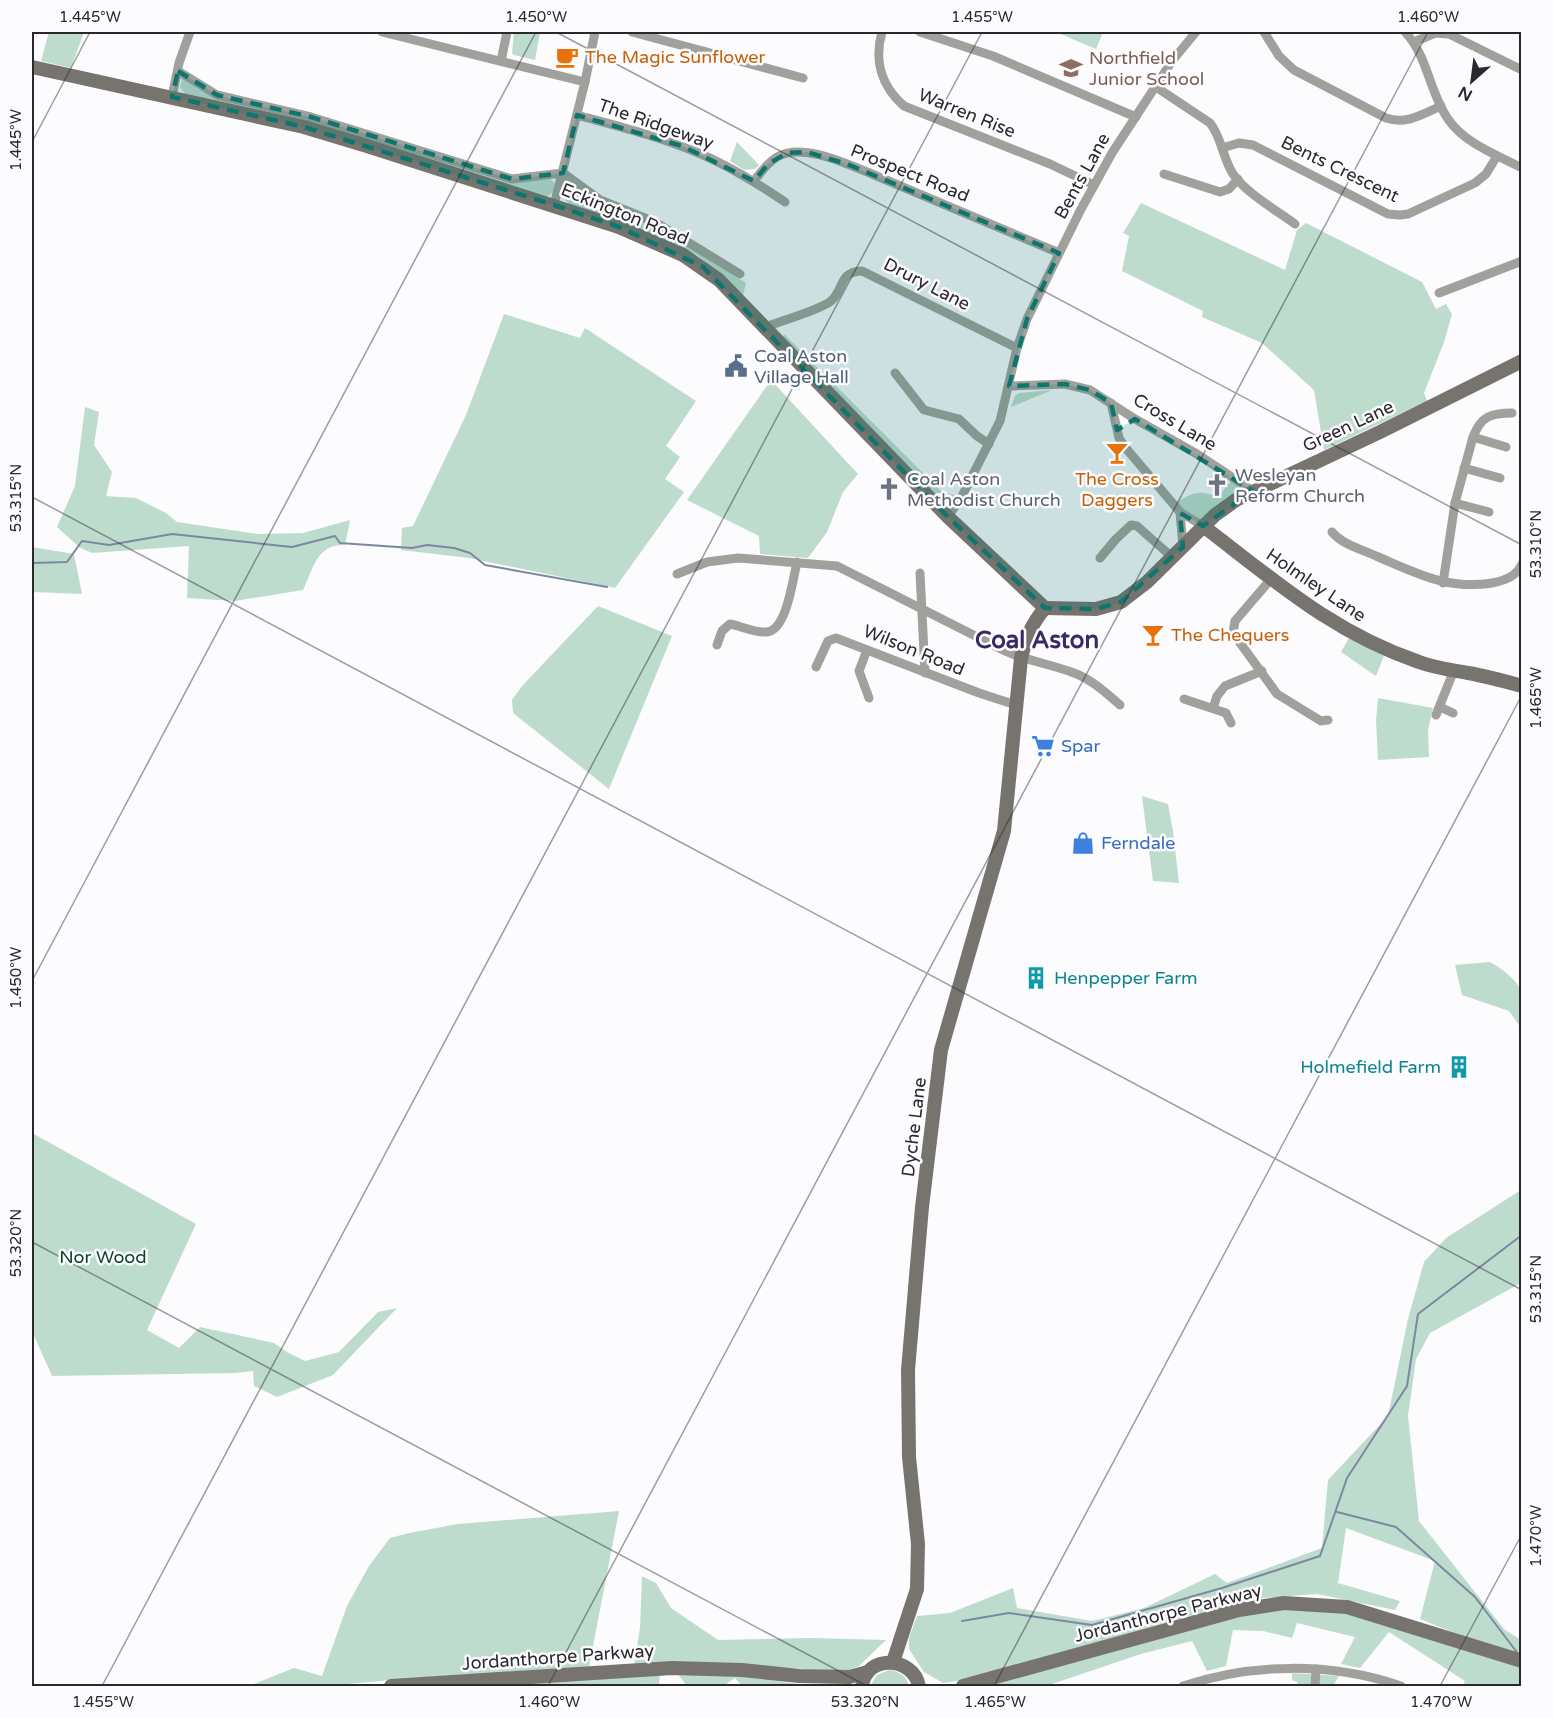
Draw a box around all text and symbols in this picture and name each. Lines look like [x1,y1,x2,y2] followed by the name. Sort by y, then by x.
[59,8,121,26] text: 1.445°W
[505,8,567,26] text: 1.450°W
[951,8,1013,26] text: 1.455°W
[1397,8,1459,26] text: 1.460°W
[554,44,580,70] cafe icon: The Magic Sunflower
[585,46,766,68] place label: The Magic Sunflower
[1089,47,1204,90] place label: Northfield Junior School
[1442,51,1502,111] north arrow
[1058,55,1084,81] school or university icon: Northfield Junior School
[1455,82,1476,105] text: N
[915,83,1019,143] street label: Warren Rise
[595,94,717,154] street label: The Ridgeway
[7,109,25,171] text: 1.445°W
[1049,129,1115,223] street label: Bents Lane
[1277,131,1403,207] street label: Bents Crescent
[847,139,973,207] street label: Prospect Road
[558,178,692,250] street label: Eckington Road
[880,253,974,315] street label: Drury Lane
[754,345,849,388] place label: Coal Aston Village Hall
[723,353,749,379] public building icon: Coal Aston Village Hall
[1129,388,1221,456] street label: Cross Lane
[1299,395,1397,457] street label: Green Lane
[1104,440,1130,466] bar icon: The Cross Daggers
[7,464,25,532] text: 53.315°N
[1235,464,1365,507] place label: Wesleyan Reform Church
[907,468,1061,511] place label: Coal Aston Methodist Church
[1075,468,1159,511] place label: The Cross Daggers
[1204,472,1230,498] church icon: Wesleyan Reform Church
[876,476,902,502] church icon: Coal Aston Methodist Church
[1527,510,1545,578] text: 53.310°N
[1262,543,1370,627] street label: Holmley Lane
[860,620,968,680] street label: Wilson Road
[1140,622,1166,648] bar icon: The Chequers
[1171,624,1289,646] place label: The Chequers
[975,626,1099,655] district label: Coal Aston
[1527,667,1545,729] text: 1.465°W
[1030,733,1056,759] supermarket icon: Spar
[1061,735,1100,757] place label: Spar
[1070,830,1096,856] shop icon: Ferndale
[1101,832,1175,854] place label: Ferndale
[7,947,25,1009] text: 1.450°W
[1023,965,1049,991] building icon: Henpepper Farm
[1054,967,1198,989] place label: Henpepper Farm
[1446,1054,1472,1080] building icon: Holmefield Farm
[1300,1056,1441,1078] place label: Holmefield Farm
[897,1076,931,1178] street label: Dyche Lane
[7,1209,25,1277] text: 53.320°N
[59,1246,147,1268] park label: Nor Wood
[1527,1255,1545,1323] text: 53.315°N
[1527,1505,1545,1567] text: 1.470°W
[1072,1579,1264,1647] street label: Jordanthorpe Parkway
[461,1639,655,1675] street label: Jordanthorpe Parkway
[72,1693,134,1711] text: 1.455°W
[518,1693,580,1711] text: 1.460°W
[831,1693,899,1711] text: 53.320°N
[964,1693,1026,1711] text: 1.465°W
[1410,1693,1472,1711] text: 1.470°W

